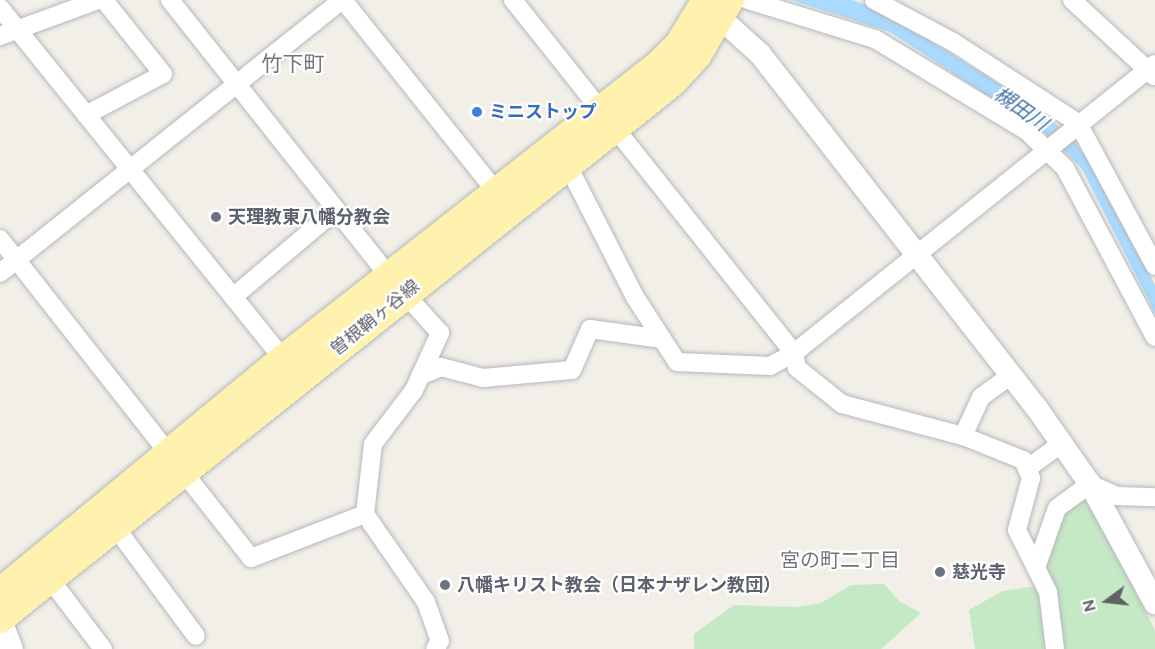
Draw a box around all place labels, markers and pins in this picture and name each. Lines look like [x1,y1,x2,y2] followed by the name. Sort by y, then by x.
[489,101,597,123] place label: ミニストップ
[470,105,484,119] marker: ミニストップ
[228,206,390,228] place label: 天理教東八幡分教会
[209,210,223,224] marker: 天理教東八幡分教会
[952,561,1006,583] place label: 慈光寺
[933,565,947,579] marker: 慈光寺
[457,574,781,596] place label: 八幡キリスト教会（日本ナザレン教団）
[438,578,452,592] marker: 八幡キリスト教会（日本ナザレン教団）

